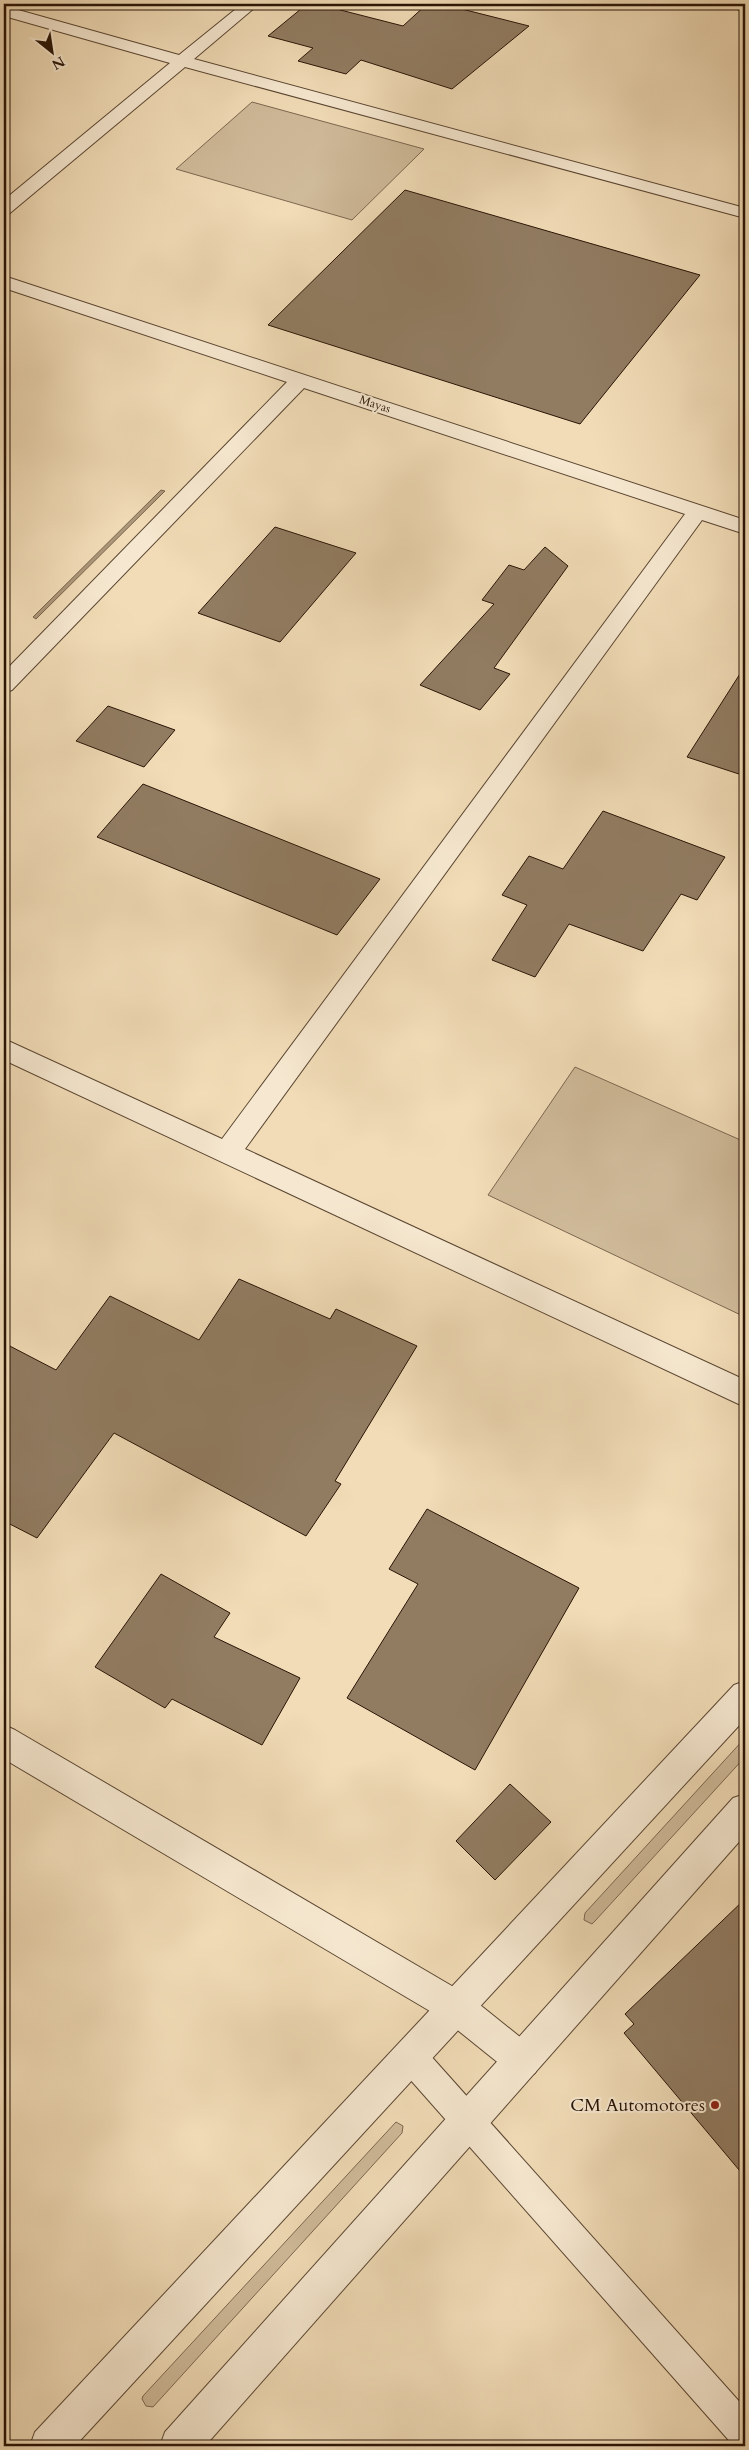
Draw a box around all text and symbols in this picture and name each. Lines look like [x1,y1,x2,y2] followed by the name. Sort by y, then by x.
[28,28,78,78] north arrow
[48,52,68,74] text: N
[357,391,393,417] street label: Mayas
[570,2093,705,2118] place label: CM Automotores
[709,2099,721,2111] marker: CM Automotores

